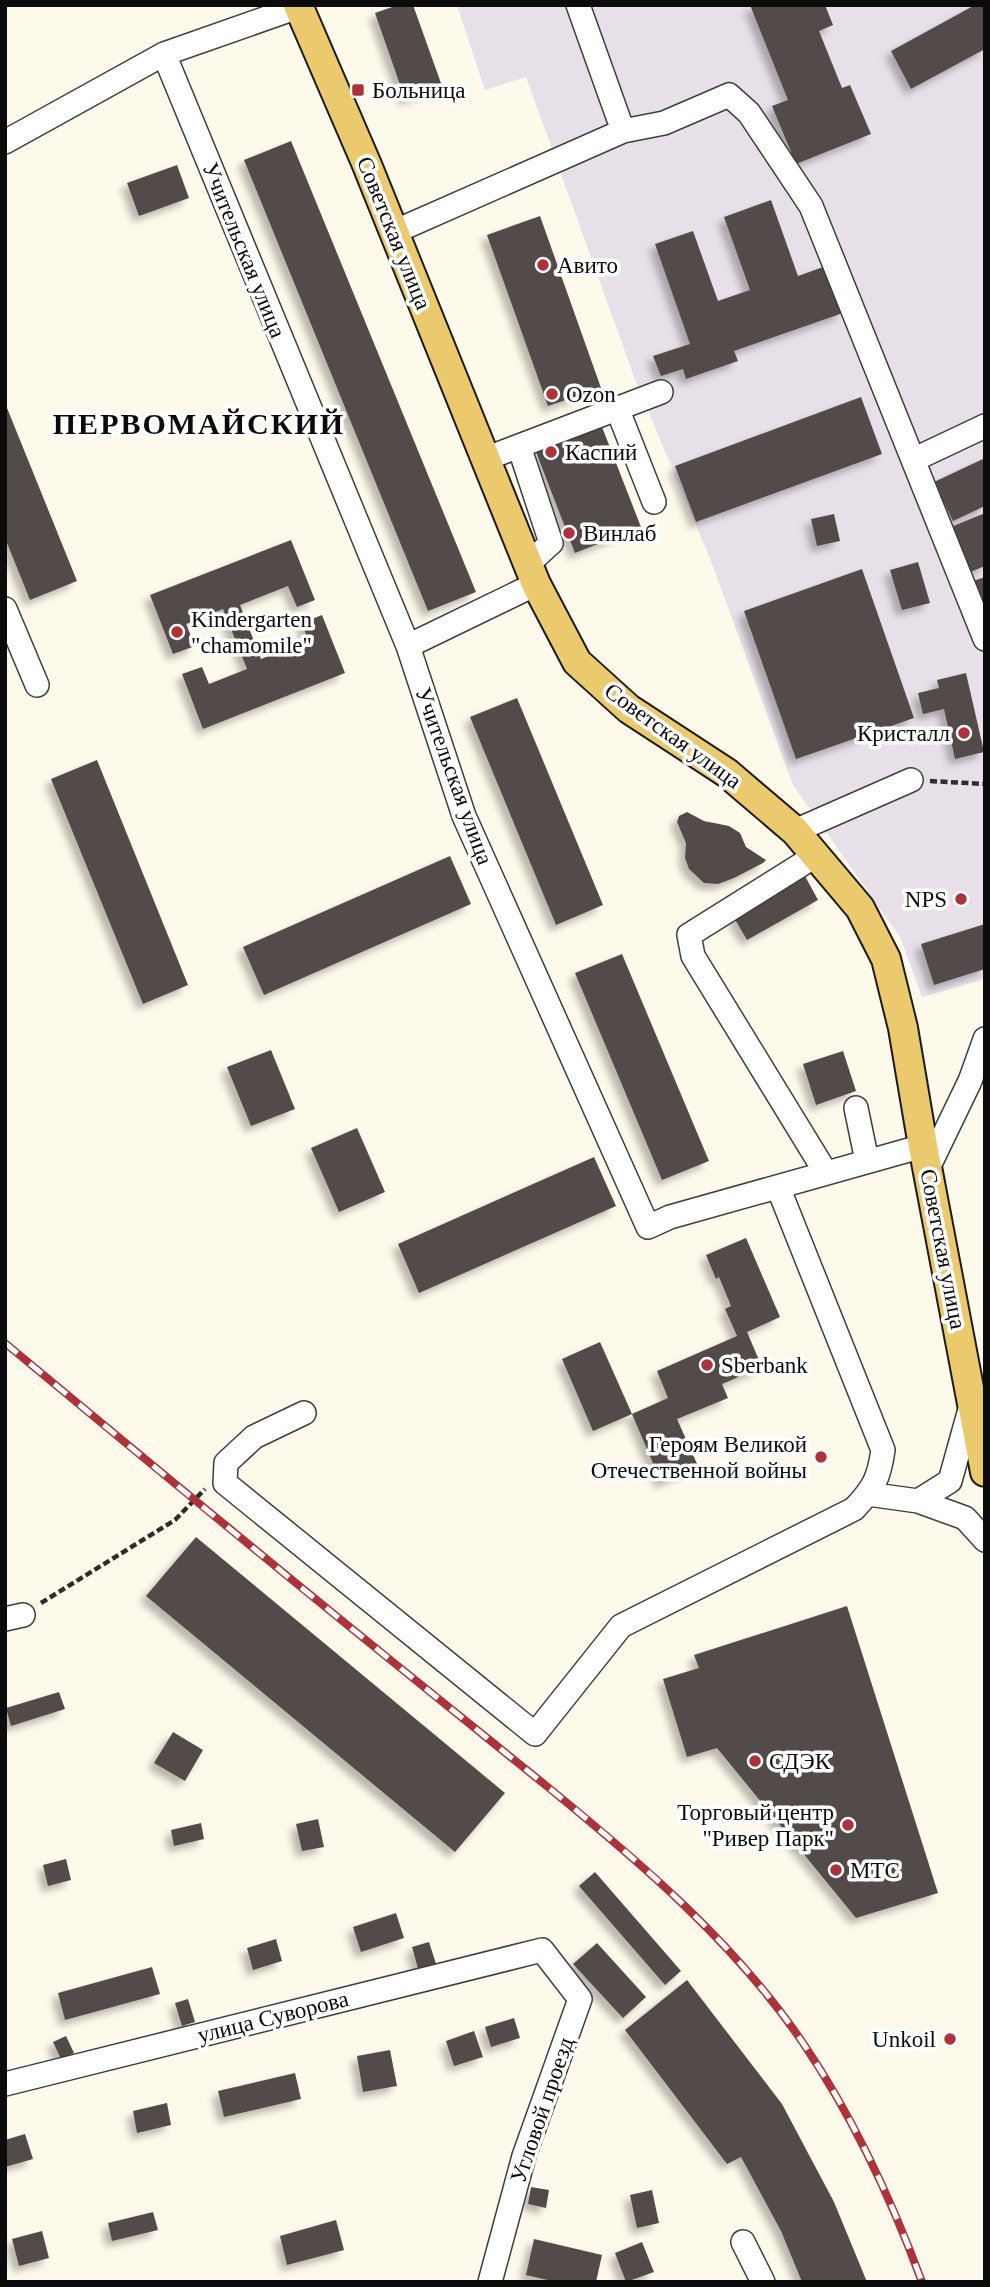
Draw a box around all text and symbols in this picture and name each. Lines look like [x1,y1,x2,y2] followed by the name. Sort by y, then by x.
[372,78,466,103] place label: Больница
[350,82,366,98] marker: Больница
[352,153,436,313] street label: Советская улица
[197,159,291,341] street label: Учительская улица
[557,253,618,278] place label: Авито
[535,257,551,273] marker: Авито
[566,382,616,407] place label: Ozon
[544,386,560,402] marker: Ozon
[53,407,345,440] district label: ПЕРВОМАЙСКИЙ
[565,440,637,465] place label: Каспий
[543,444,559,460] marker: Каспий
[583,521,656,546] place label: Винлаб
[561,525,577,541] marker: Винлаб
[191,607,312,658] place label: Kindergarten "chamomile"
[169,624,185,640] marker: Kindergarten "chamomile"
[600,678,746,794] street label: Советская улица
[410,684,498,868] street label: Учительская улица
[857,721,950,746] place label: Кристалл
[956,725,972,741] marker: Кристалл
[905,887,947,912] place label: NPS
[953,891,969,907] marker: NPS
[915,1167,971,1331] street label: Советская улица
[721,1353,808,1378] place label: Sberbank
[699,1357,715,1373] marker: Sberbank
[591,1432,807,1483] place label: Героям Великой Отечественной войны
[813,1449,829,1465] marker: Героям Великой Отечественной войны
[769,1749,831,1774] place label: СДЭК
[747,1753,763,1769] marker: СДЭК
[677,1800,834,1851] place label: Торговый центр "Ривер Парк"
[840,1817,856,1833] marker: Торговый центр "Ривер Парк"
[850,1858,900,1883] place label: МТС
[828,1862,844,1878] marker: МТС
[195,1986,351,2048] street label: улица Суворова
[872,2027,936,2052] place label: Unkoil
[942,2031,958,2047] marker: Unkoil
[505,2034,579,2186] street label: Угловой проезд

